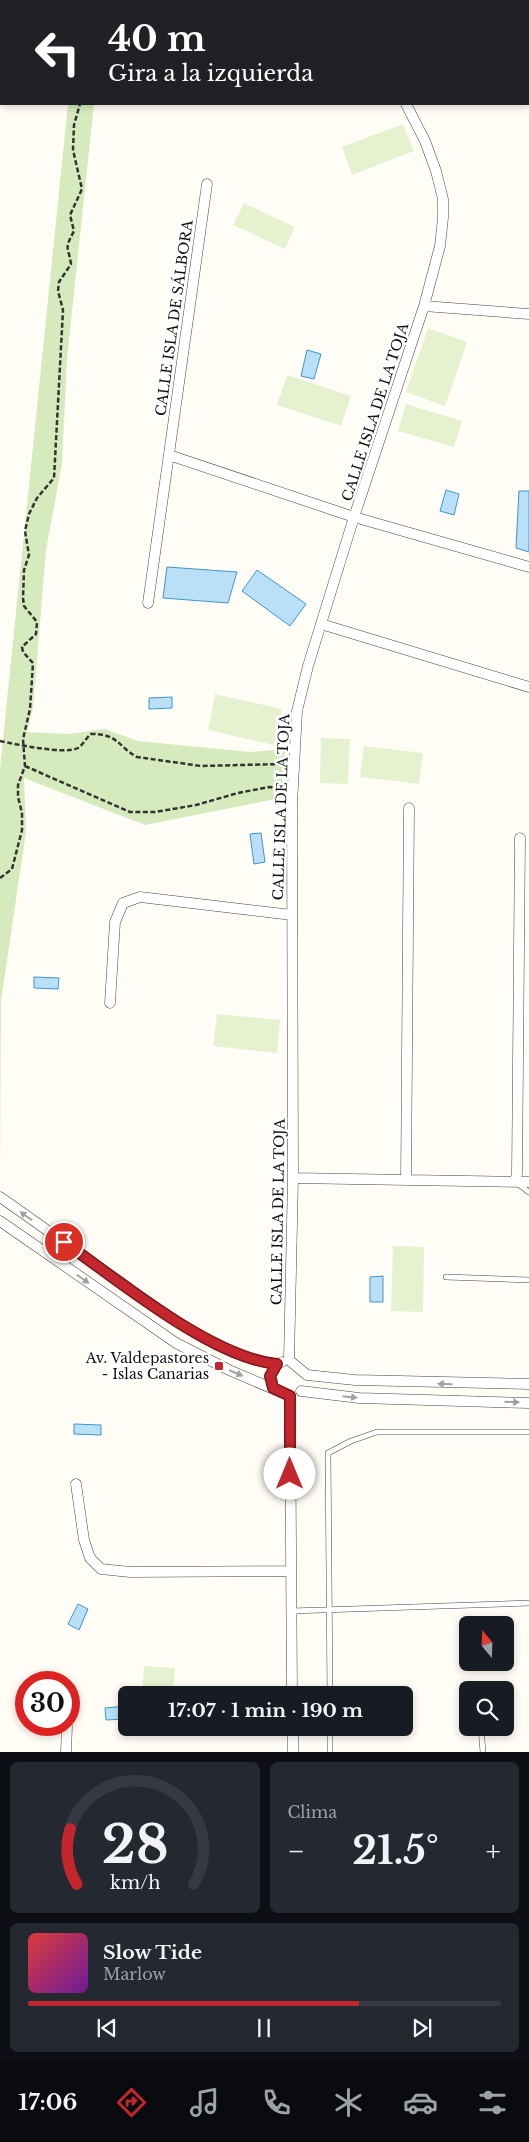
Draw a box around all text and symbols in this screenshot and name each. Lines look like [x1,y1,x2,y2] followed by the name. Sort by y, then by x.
[108,17,206,60] text: 40 m
[25,20,90,85] icon: left
[108,60,313,87] text: Gira a la izquierda
[151,219,197,417] street label: CALLE ISLA DE SÁLBORA
[338,320,412,504] street label: CALLE ISLA DE LA TOJA
[269,713,293,901] street label: CALLE ISLA DE LA TOJA
[267,1118,289,1305] street label: CALLE ISLA DE LA TOJA
[19,1211,33,1221] one-way arrow
[43,1221,85,1263] pin
[50,1228,78,1256] icon: arrive
[76,1274,90,1284] one-way arrow
[85,1349,209,1383] place label: Av. Valdepastores - Islas Canarias
[213,1360,225,1372] marker: Av. Valdepastores - Islas Canarias
[229,1369,243,1377] one-way arrow
[437,1379,453,1387] one-way arrow
[342,1393,358,1401] one-way arrow
[504,1398,520,1406] one-way arrow
[263,1447,315,1499] position arrow
[459,1616,514,1671] north arrow
[459,1616,514,1736] map controls
[15,1671,80,1736] speed limit sign: 30
[459,1681,514,1736] button: search
[168,1699,363,1722] text: 17:07 · 1 min · 190 m
[288,1802,337,1822] text: Clima
[101,1813,168,1877] text: 28
[352,1827,439,1874] text: 21.5°
[288,1834,305,1869] text: −
[486,1834,501,1869] text: +
[109,1872,160,1894] text: km/h
[103,1941,202,1964] text: Slow Tide
[103,1964,166,1984] text: Marlow
[93,2014,121,2042] icon: previous
[250,2014,278,2042] icon: pause
[408,2014,436,2042] icon: next
[114,2085,149,2120] icon: directions
[187,2085,222,2120] icon: music
[259,2085,294,2120] icon: phone
[331,2085,366,2120] icon: climate
[403,2085,438,2120] icon: car
[475,2085,510,2120] icon: filters
[19,2089,77,2116] text: 17:06

